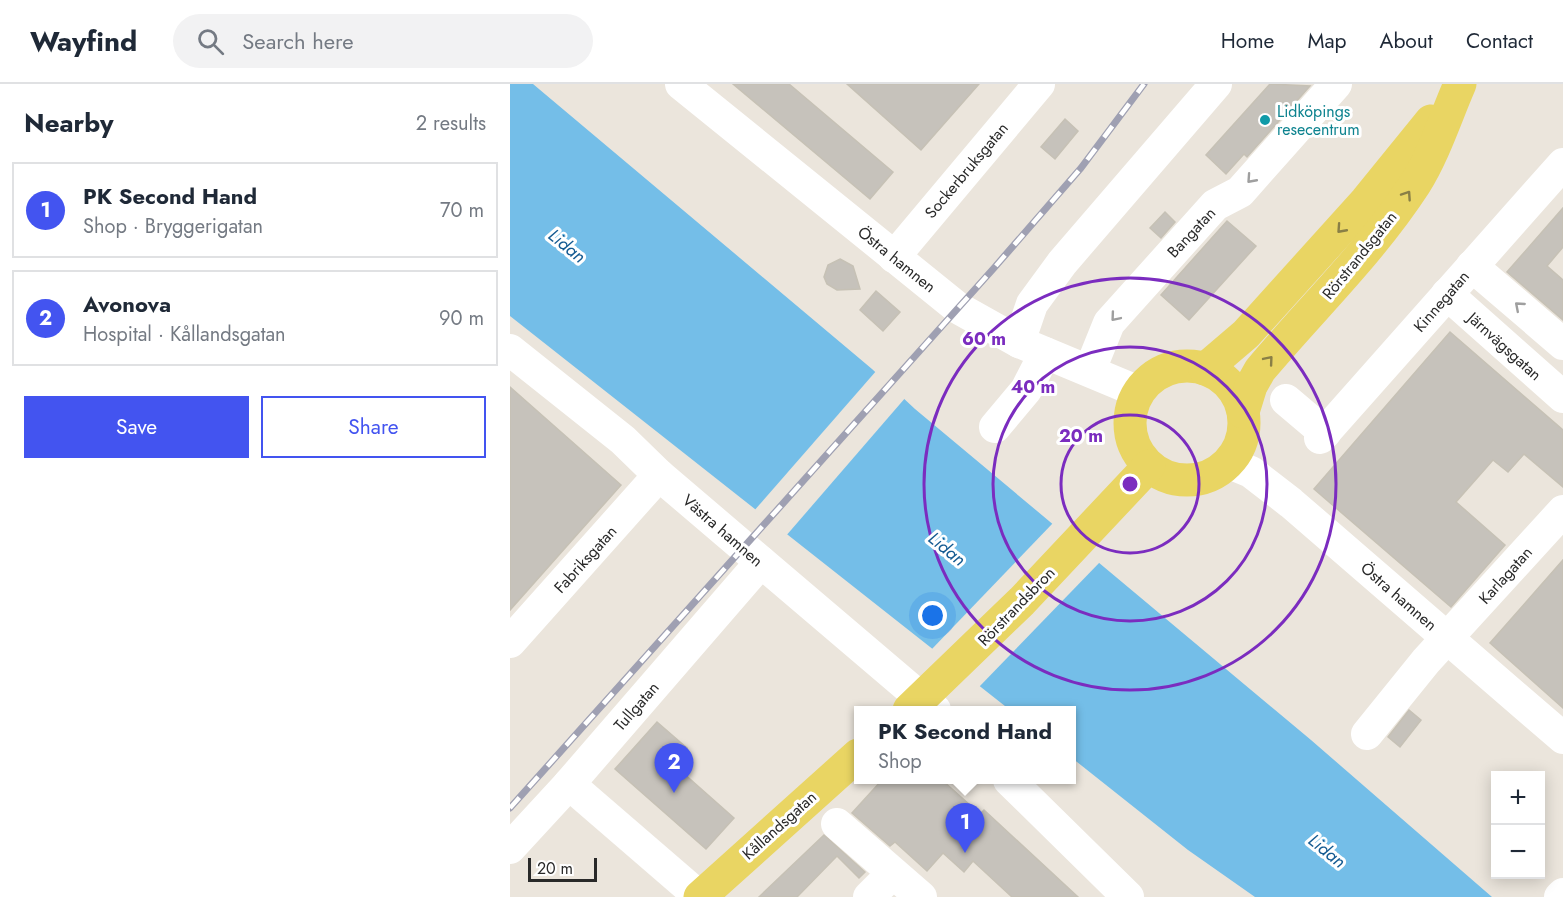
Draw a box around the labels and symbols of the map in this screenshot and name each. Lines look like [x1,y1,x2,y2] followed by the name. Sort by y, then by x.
[1277,100,1360,141] place label: Lidköpings resecentrum
[1258,113,1272,127] marker: Lidköpings resecentrum
[919,117,1013,223] street label: Sockerbruksgatan
[1247,173,1258,183] one-way arrow
[1400,190,1411,201] one-way arrow
[1162,202,1221,263] street label: Bangatan
[1317,206,1402,304] street label: Rörstrandsgatan
[853,221,941,298] street label: Östra hamnen
[1337,222,1348,233] one-way arrow
[543,223,591,269] water label: Lidan
[1408,265,1475,337] street label: Kinnegatan
[1515,302,1526,313] one-way arrow
[1461,306,1547,386] street label: Järnvägsgatan
[1111,310,1122,321] one-way arrow
[962,326,1006,352] text: 60 m
[1261,356,1272,367] one-way arrow
[1011,374,1055,400] text: 40 m
[1059,423,1103,449] text: 20 m
[1120,474,1140,494] centre of rings
[677,489,768,572] street label: Västra hamnen
[549,520,622,598] street label: Fabriksgatan
[923,526,971,572] water label: Lidan
[1473,541,1537,609] street label: Karlagatan
[1355,557,1442,636] street label: Östra hamnen
[973,562,1060,651] street label: Rörstrandsbron
[918,601,947,630] your location
[608,677,664,736] street label: Tullgatan
[654,744,694,793] pin: 2
[737,786,821,865] street label: Kållandsgatan
[946,804,984,853] pin: 1
[1303,828,1351,874] water label: Lidan
[528,855,597,882] scale bar

